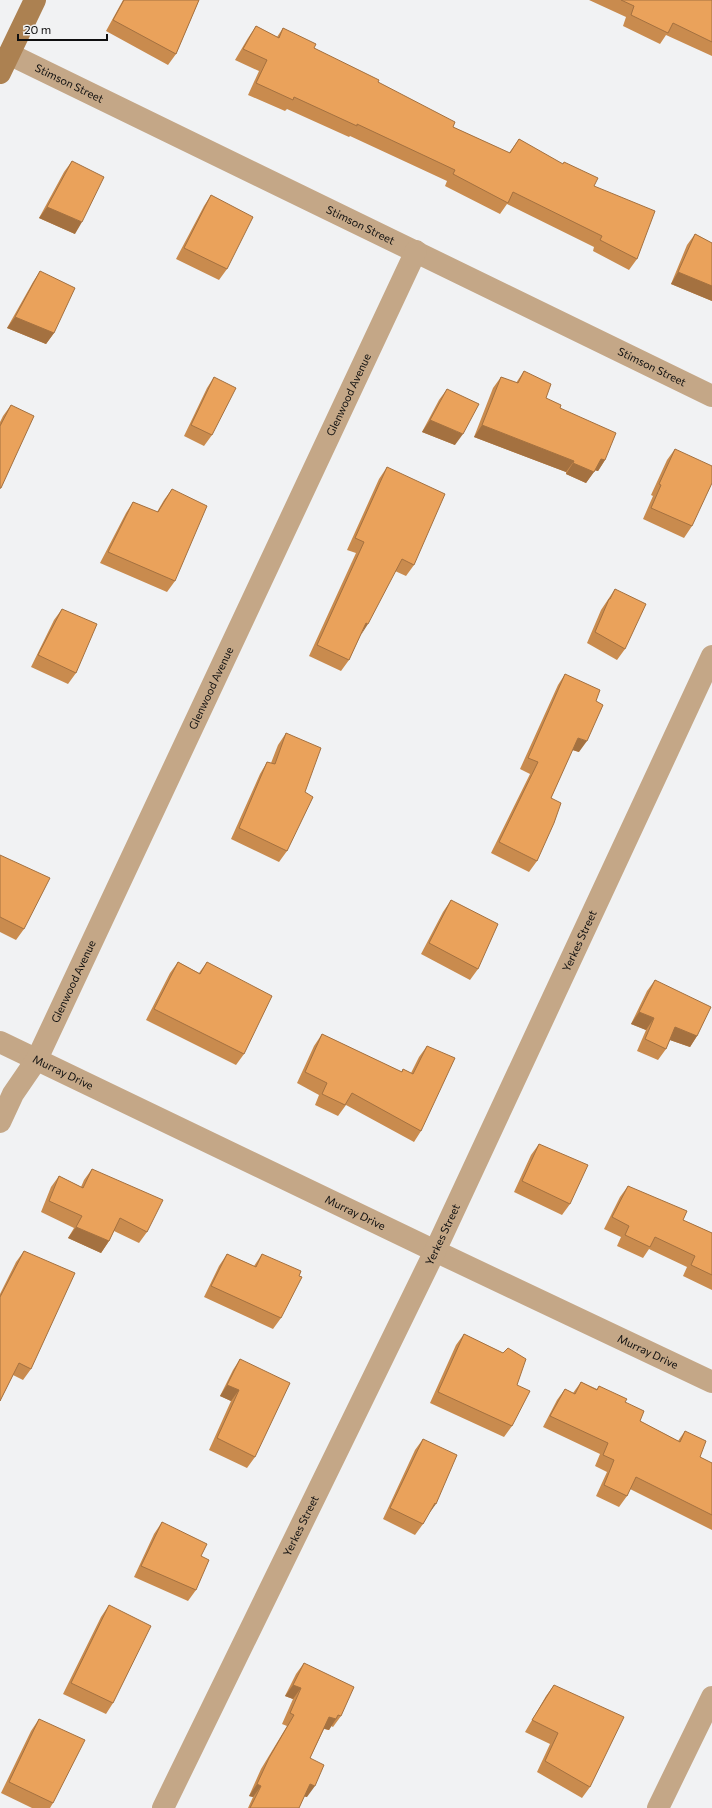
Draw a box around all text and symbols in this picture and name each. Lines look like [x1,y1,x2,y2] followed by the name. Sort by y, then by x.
[18,16,107,42] scale bar
[24,22,51,36] text: 20 m
[33,61,106,105] street label: Stimson Street
[325,202,398,247] street label: Stimson Street
[616,344,689,389] street label: Stimson Street
[323,351,373,438] street label: Glenwood Avenue
[186,644,236,731] street label: Glenwood Avenue
[559,907,599,973] street label: Yerkes Street
[48,938,98,1025] street label: Glenwood Avenue
[31,1052,96,1092] street label: Murray Drive
[323,1192,388,1232] street label: Murray Drive
[422,1201,462,1267] street label: Yerkes Street
[616,1331,681,1371] street label: Murray Drive
[280,1493,321,1558] street label: Yerkes Street

